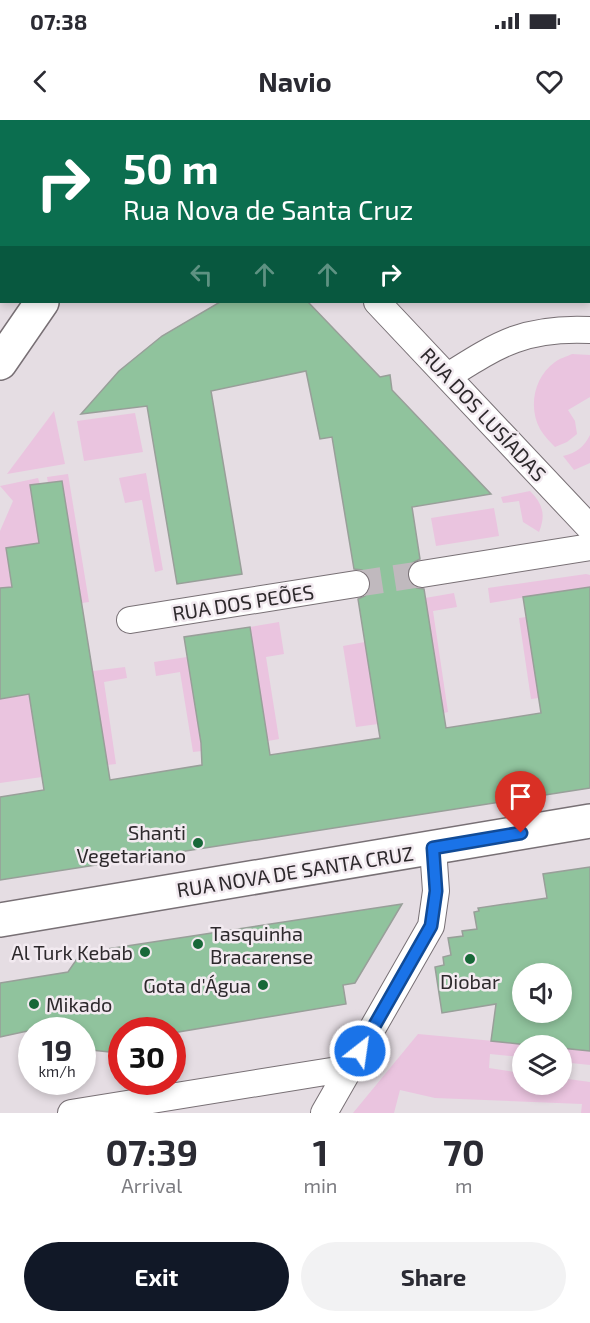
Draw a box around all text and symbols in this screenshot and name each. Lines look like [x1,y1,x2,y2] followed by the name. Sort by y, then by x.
[30,8,87,34] text: 07:38
[24,65,57,98] icon: back
[258,65,332,97] text: Navio
[533,65,566,98] icon: heart
[123,142,219,192] text: 50 m
[24,144,102,222] icon: right
[123,193,413,225] text: Rua Nova de Santa Cruz
[185,258,218,291] icon: left
[248,258,281,291] icon: ahead
[311,258,344,291] icon: ahead
[374,258,407,291] icon: right
[416,342,552,486] street label: RUA DOS LUSÍADAS
[171,579,315,625] street label: RUA DOS PEÕES
[495,771,546,833] pin
[504,780,537,813] icon: arrive
[76,820,186,867] place label: Shanti Vegetariano
[191,836,205,850] marker: Shanti Vegetariano
[175,840,415,902] street label: RUA NOVA DE SANTA CRUZ
[210,921,313,968] place label: Tasquinha Bracarense
[191,937,205,951] marker: Tasquinha Bracarense
[11,940,133,964] place label: Al Turk Kebab
[138,945,152,959] marker: Al Turk Kebab
[463,952,477,966] marker: Diobar
[512,963,572,1095] map controls
[512,963,572,1023] button: sound
[440,969,500,993] place label: Diobar
[143,973,251,997] place label: Gota d'Água
[256,978,270,992] marker: Gota d'Água
[46,992,112,1016] place label: Mikado
[27,997,41,1011] marker: Mikado
[108,1017,186,1095] speed limit sign: 30
[328,1019,392,1083] position arrow
[42,1031,72,1067] text: 19
[512,1035,572,1095] button: layers
[38,1062,76,1080] text: km/h
[105,1130,198,1173] text: 07:39
[313,1130,328,1173] text: 1
[443,1130,485,1173] text: 70
[121,1173,182,1197] text: Arrival
[303,1173,338,1197] text: min
[455,1173,473,1197] text: m
[24,1242,289,1311] button: Exit
[301,1242,566,1311] button: Share

